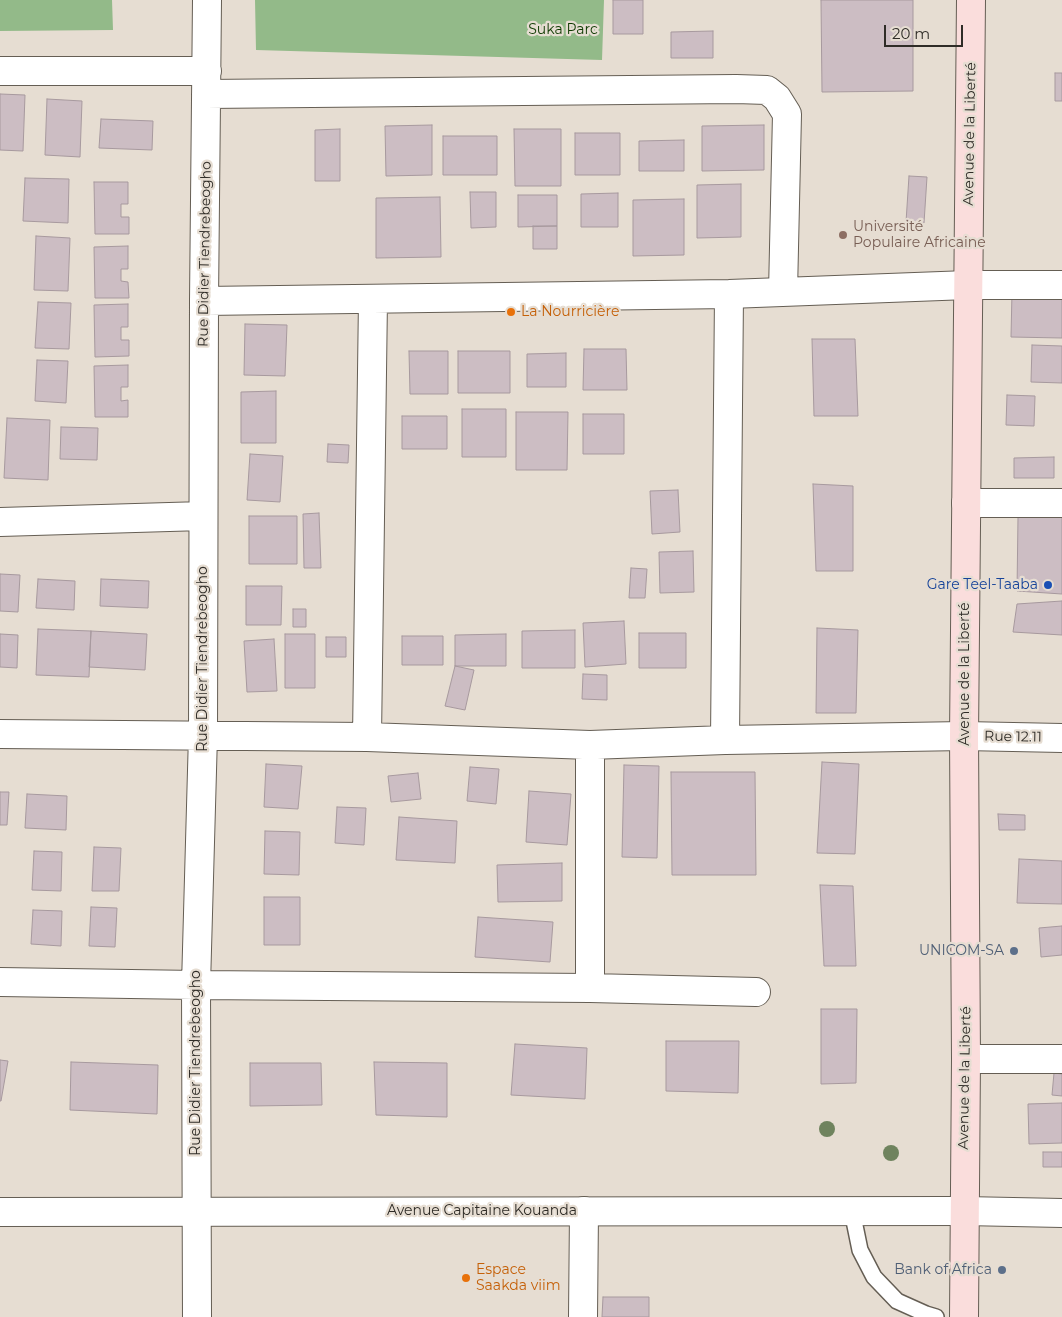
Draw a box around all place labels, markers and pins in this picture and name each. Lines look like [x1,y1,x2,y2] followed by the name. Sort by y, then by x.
[853,219,986,252] place label: Université Populaire Africaine
[837,229,849,241] marker: Université Populaire Africaine
[521,304,619,320] place label: La Nourricière
[505,306,517,318] marker: La Nourricière
[927,577,1038,593] place label: Gare Teel-Taaba
[1042,579,1054,591] marker: Gare Teel-Taaba
[919,943,1004,959] place label: UNICOM-SA
[1008,945,1020,957] marker: UNICOM-SA
[476,1262,561,1294] place label: Espace Saakda viim
[894,1262,992,1278] place label: Bank of Africa
[996,1264,1008,1276] marker: Bank of Africa
[460,1272,472,1284] marker: Espace Saakda viim

